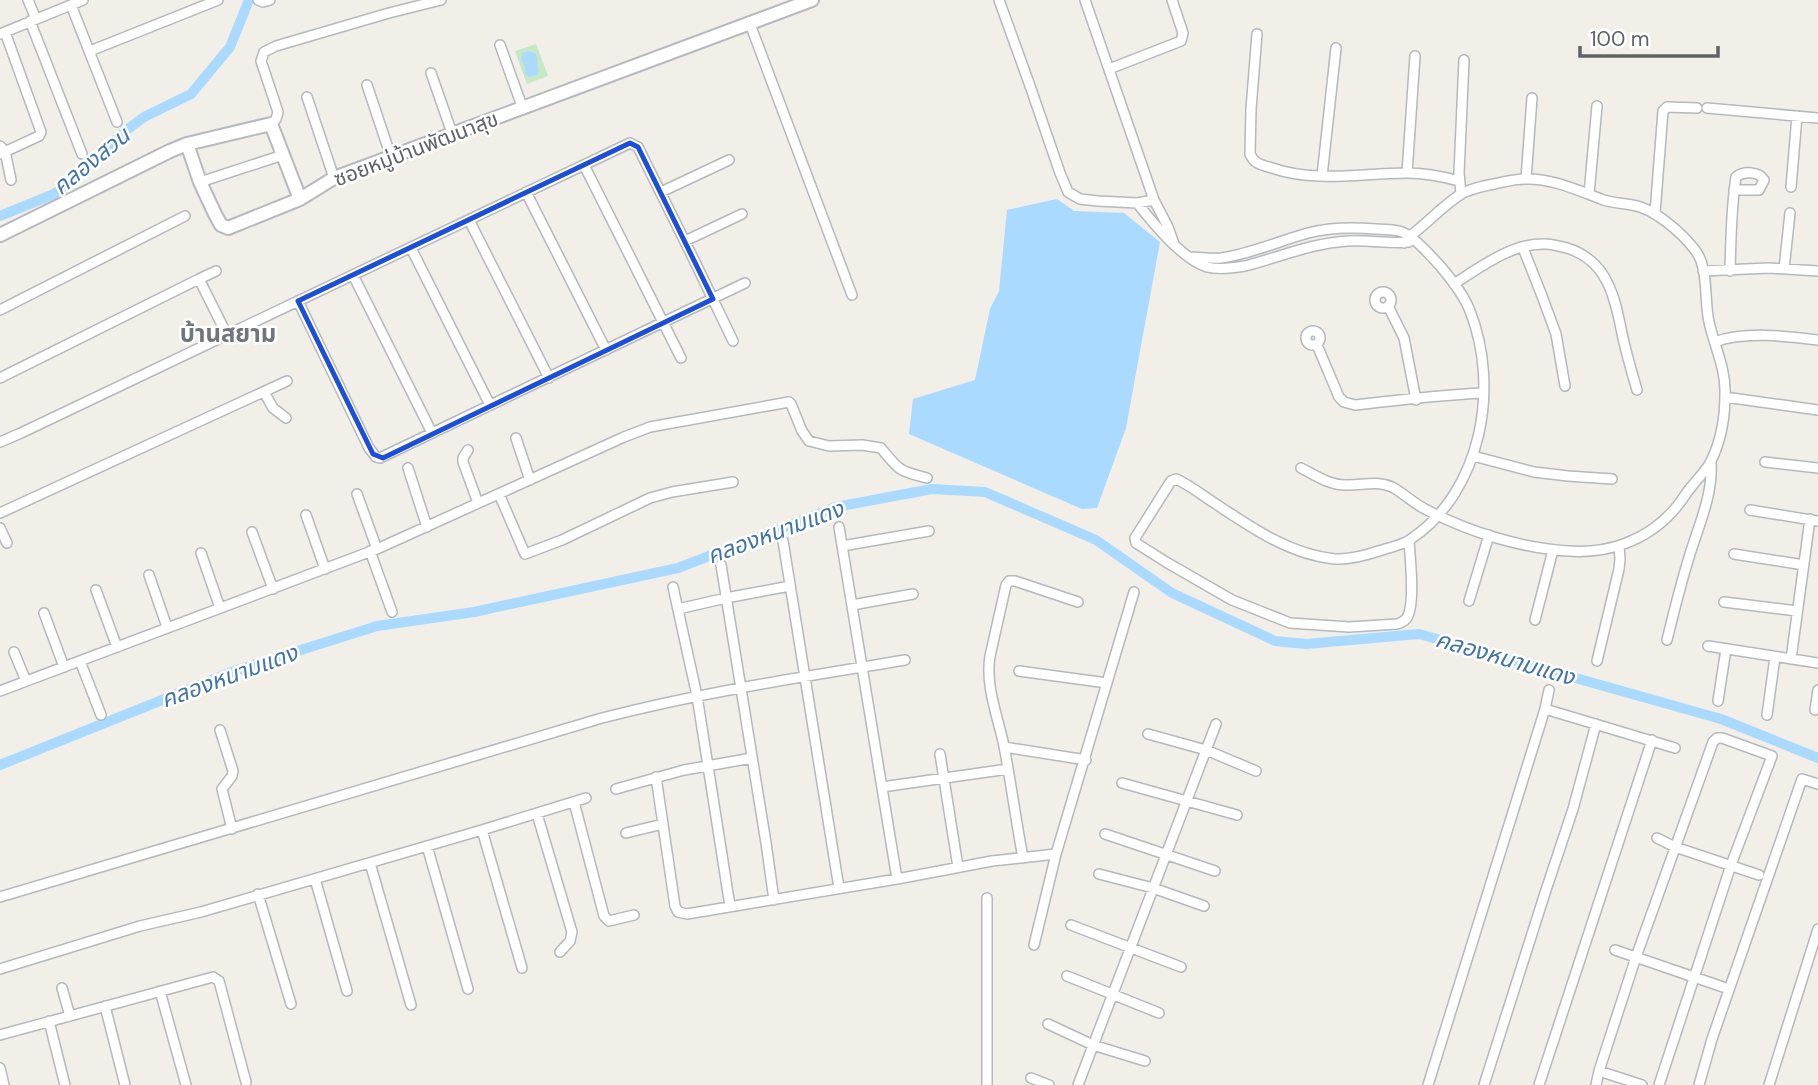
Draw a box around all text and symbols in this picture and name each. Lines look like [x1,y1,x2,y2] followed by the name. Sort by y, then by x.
[1580,14,1718,58] scale bar
[1590,25,1650,53] text: 100 m
[330,105,502,193] street label: ซอยหมู่บ้านพัฒนาสุข
[46,119,137,201] water label: คลองสวน
[180,318,276,349] district label: บ้านสยาม
[703,493,849,571] water label: คลองหนามแดง
[1432,624,1580,693] water label: คลองหนามแดง
[157,637,303,715] water label: คลองหนามแดง

